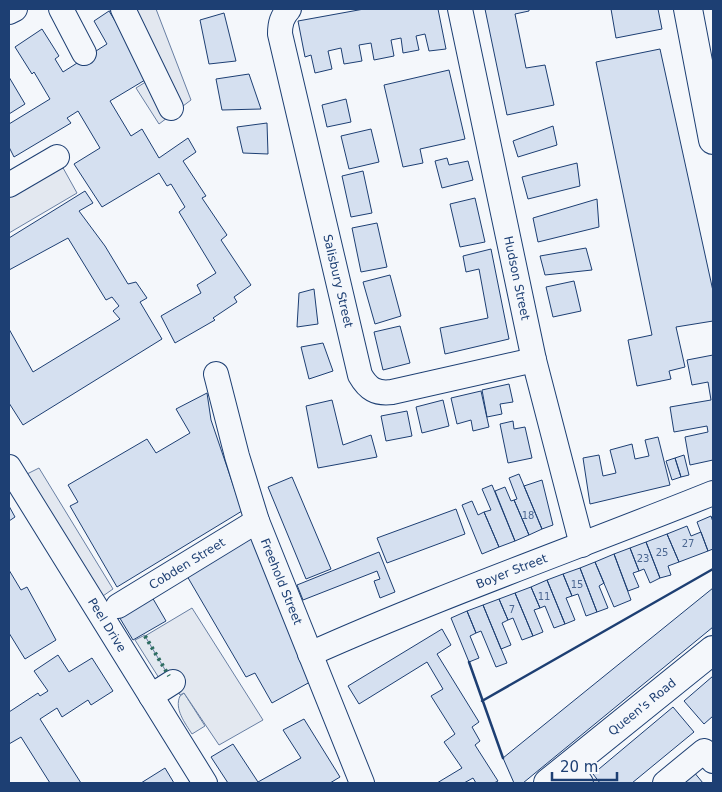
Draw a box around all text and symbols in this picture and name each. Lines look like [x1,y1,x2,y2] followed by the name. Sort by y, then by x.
[320,233,356,329] street label: Salisbury Street
[501,235,532,322] street label: Hudson Street
[522,510,534,521] house number: 18
[147,535,228,592] street label: Cobden Street
[258,536,305,627] street label: Freehold Street
[682,538,694,549] house number: 27
[656,547,668,558] house number: 25
[474,551,550,591] street label: Boyer Street
[637,553,649,564] house number: 23
[571,579,583,590] house number: 15
[538,591,550,602] house number: 11
[85,596,129,655] street label: Peel Drive
[509,604,515,615] house number: 7
[606,676,679,739] street label: Queen's Road
[552,750,617,782] scale bar
[560,758,598,776] text: 20 m

